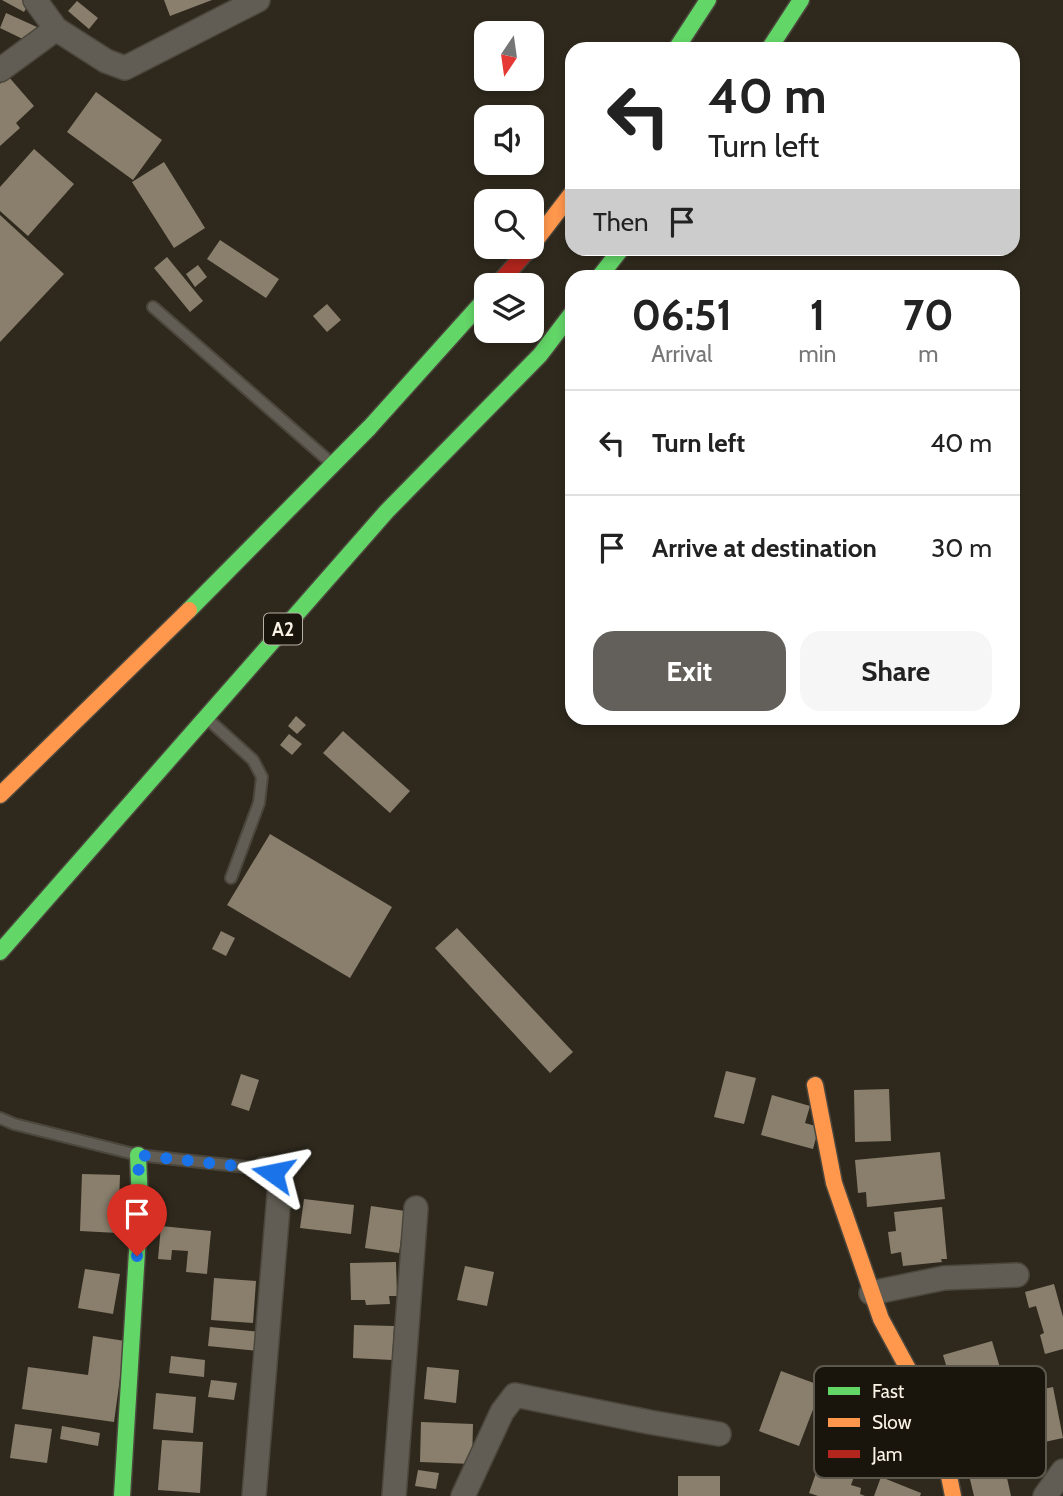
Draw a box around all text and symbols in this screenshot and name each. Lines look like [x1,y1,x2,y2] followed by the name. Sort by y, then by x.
[474,21,544,91] north arrow
[474,21,544,343] map controls
[708,66,827,125] text: 40 m
[593,70,684,161] icon: left
[474,105,544,175] button: sound
[708,126,819,165] text: Turn left
[474,189,544,259] button: search
[663,203,701,241] icon: arrive
[593,206,649,238] text: Then
[474,273,544,343] button: layers
[631,289,732,341] text: 06:51
[810,289,825,341] text: 1
[903,289,954,341] text: 70
[651,340,712,368] text: Arrival
[799,340,836,368] text: min
[918,340,938,368] text: m
[593,424,631,462] icon: left
[652,427,745,459] text: Turn left
[930,427,992,459] text: 40 m
[593,529,631,567] icon: arrive
[652,532,877,564] text: Arrive at destination
[931,532,992,564] text: 30 m
[264,614,302,644] road number: A2
[593,631,786,711] button: Exit
[800,631,992,711] button: Share
[236,1136,310,1210] position arrow
[107,1184,167,1256] pin
[118,1195,156,1233] icon: arrive
[814,1366,1046,1478] legend
[872,1380,905,1403] text: Fast
[872,1411,912,1434] text: Slow
[871,1443,902,1466] text: Jam

